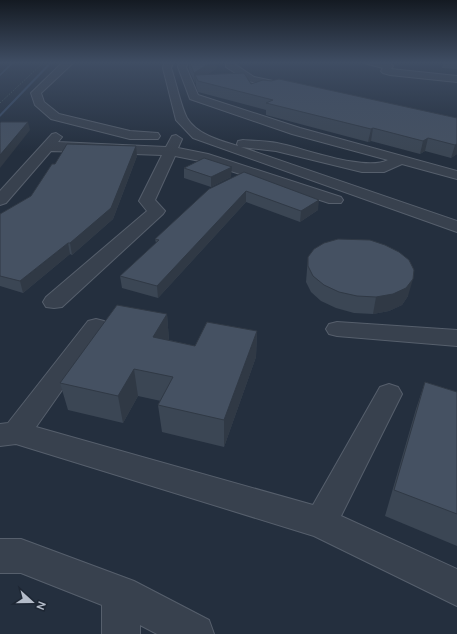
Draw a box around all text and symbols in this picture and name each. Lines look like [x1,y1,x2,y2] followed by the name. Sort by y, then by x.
[12,582,52,622] north arrow
[33,599,49,612] text: N

